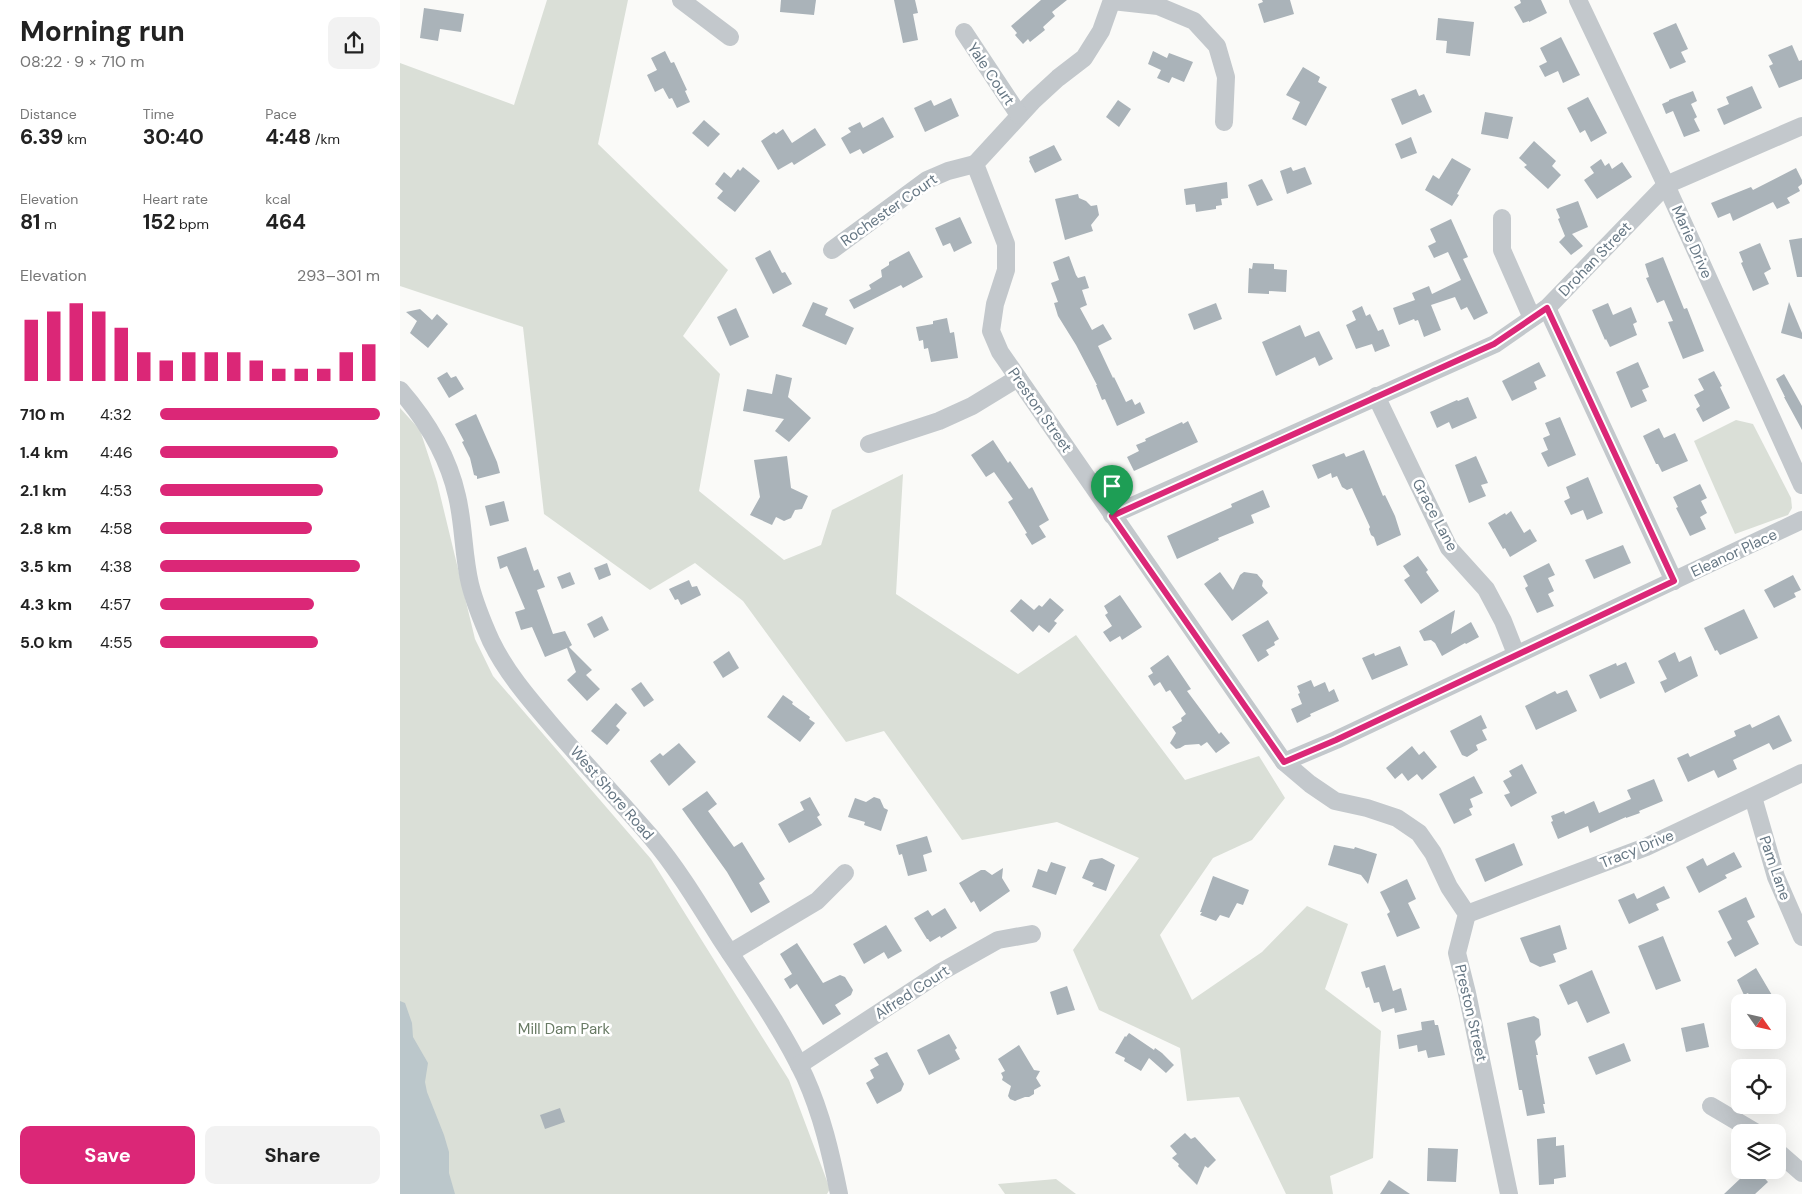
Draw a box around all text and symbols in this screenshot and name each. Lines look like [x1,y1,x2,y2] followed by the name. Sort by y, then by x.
[20,13,185,50] text: Morning run
[328,17,380,69] button: share
[963,39,1019,109] street label: Yale Court
[20,51,144,72] text: 08:22 · 9 × 710 m
[20,105,77,123] text: Distance
[143,105,174,123] text: Time
[265,105,297,123] text: Pace
[20,123,63,151] text: 6.39
[143,123,204,151] text: 30:40
[265,123,311,151] text: 4:48
[63,130,87,148] text: km
[311,130,340,148] text: /km
[837,169,941,251] street label: Rochester Court
[20,190,78,208] text: Elevation
[143,190,208,208] text: Heart rate
[265,190,291,208] text: kcal
[1667,202,1717,282] street label: Marie Drive
[20,208,41,236] text: 81
[143,208,175,236] text: 152
[265,208,306,236] text: 464
[41,215,57,233] text: m
[175,215,209,233] text: bpm
[1554,217,1636,301] street label: Drohan Street
[20,265,87,286] text: Elevation
[297,265,380,286] text: 293–301 m
[1003,364,1077,457] street label: Preston Street
[20,404,65,425] text: 710 m
[100,404,132,425] text: 4:32
[20,442,68,463] text: 1.4 km
[100,442,133,463] text: 4:46
[1091,465,1133,516] pin
[1098,472,1126,500] icon: arrive
[1408,475,1462,555] street label: Grace Lane
[20,480,67,501] text: 2.1 km
[100,480,132,501] text: 4:53
[20,518,71,539] text: 2.8 km
[100,518,132,539] text: 4:58
[1688,524,1780,582] street label: Eleanor Place
[20,556,72,577] text: 3.5 km
[100,556,132,577] text: 4:38
[20,594,72,615] text: 4.3 km
[100,594,131,615] text: 4:57
[20,632,73,653] text: 5.0 km
[100,632,132,653] text: 4:55
[566,742,658,844] street label: West Shore Road
[1597,825,1677,873] street label: Tracy Drive
[1755,833,1795,903] street label: Pam Lane
[871,960,953,1024] street label: Alfred Court
[1450,962,1492,1064] street label: Preston Street
[1731,994,1786,1049] north arrow
[1731,994,1786,1179] map controls
[518,1019,611,1039] park label: Mill Dam Park
[1731,1059,1786,1114] button: locate
[1731,1124,1786,1179] button: layers
[20,1126,195,1184] button: Save
[205,1126,380,1184] button: Share

